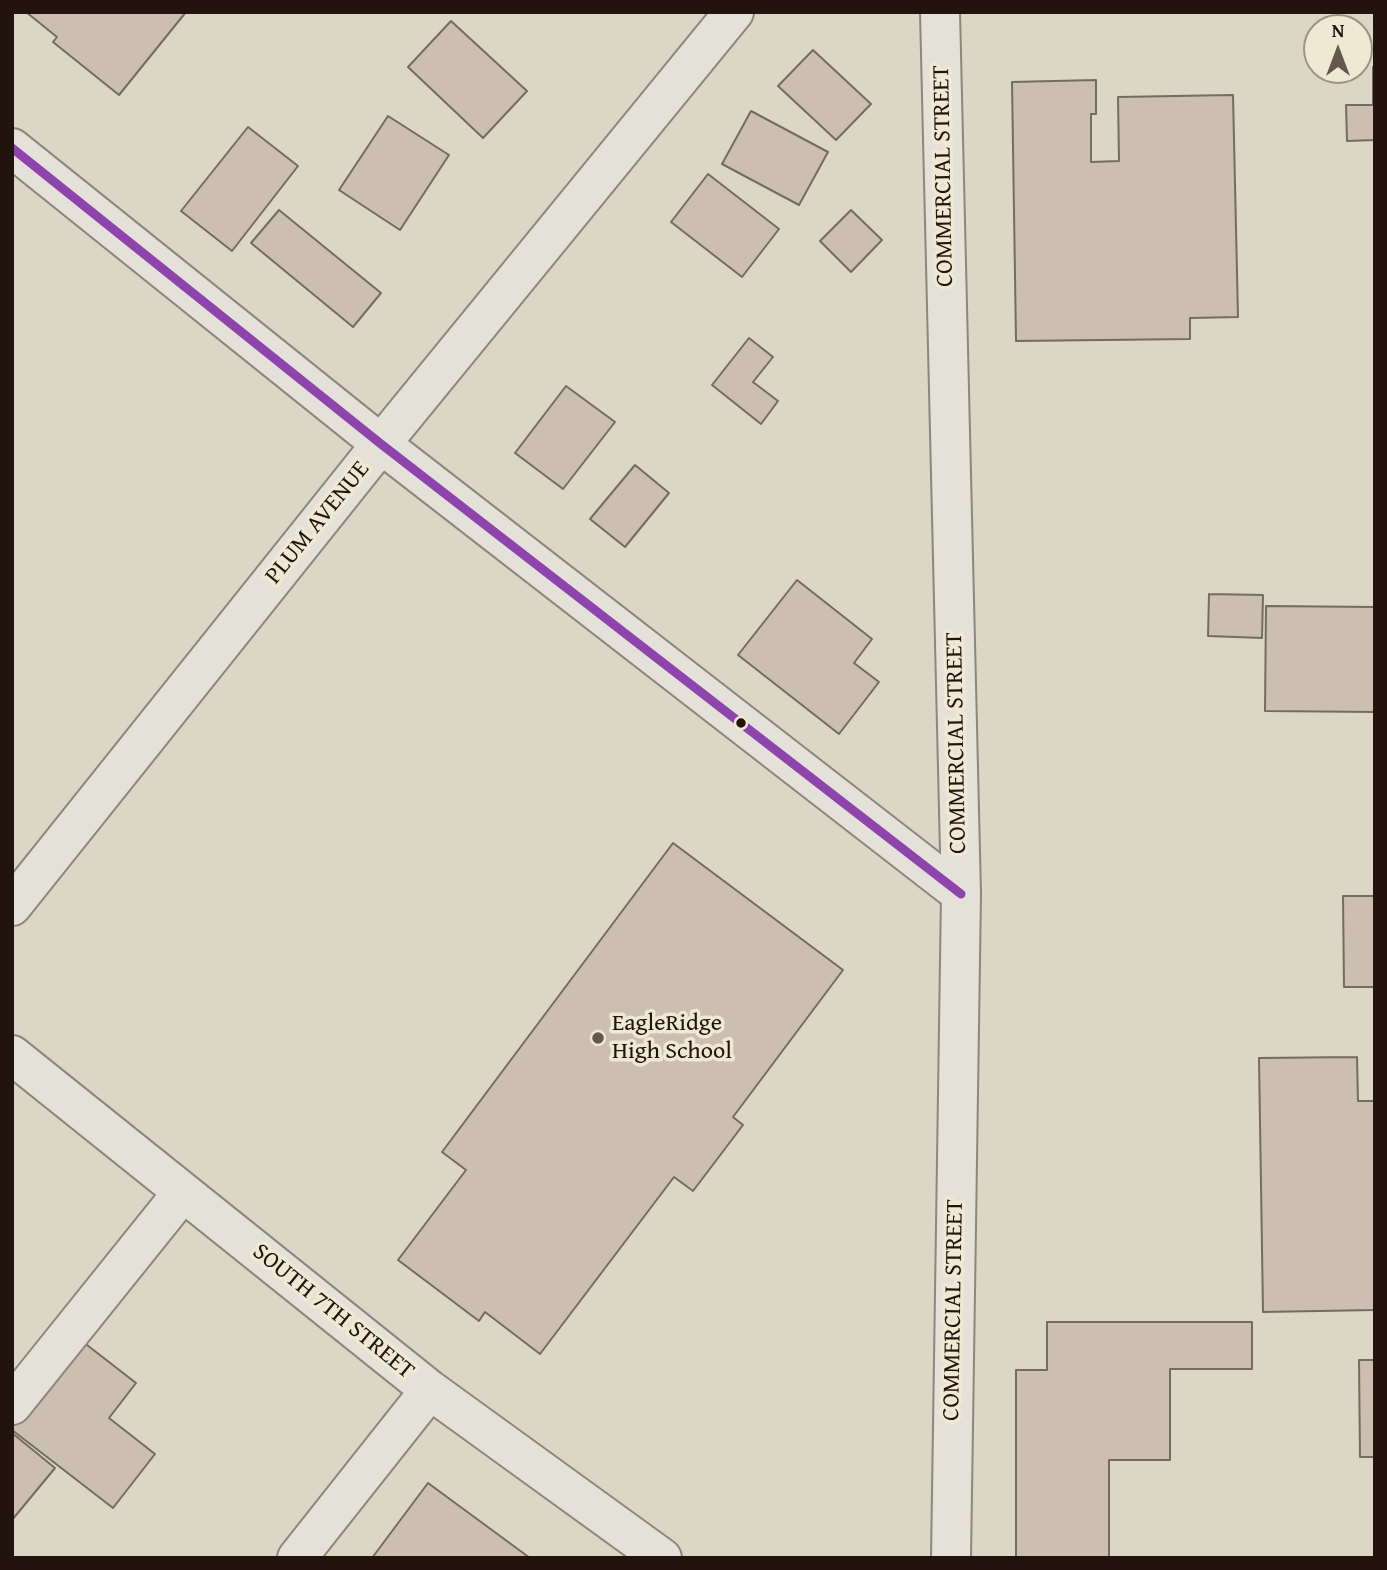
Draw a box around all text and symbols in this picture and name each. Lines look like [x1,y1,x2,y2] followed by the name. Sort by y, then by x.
[1303,14,1373,84] north arrow
[1332,16,1344,44] text: N
[928,65,960,287] street label: COMMERCIAL STREET
[260,456,376,590] street label: PLUM AVENUE
[941,632,973,854] street label: COMMERCIAL STREET
[734,716,748,730] unlabelled marker
[612,1010,732,1066] place label: EagleRidge High School
[590,1030,606,1046] marker: EagleRidge High School
[938,1199,970,1421] street label: COMMERCIAL STREET
[246,1238,420,1386] street label: SOUTH 7TH STREET

